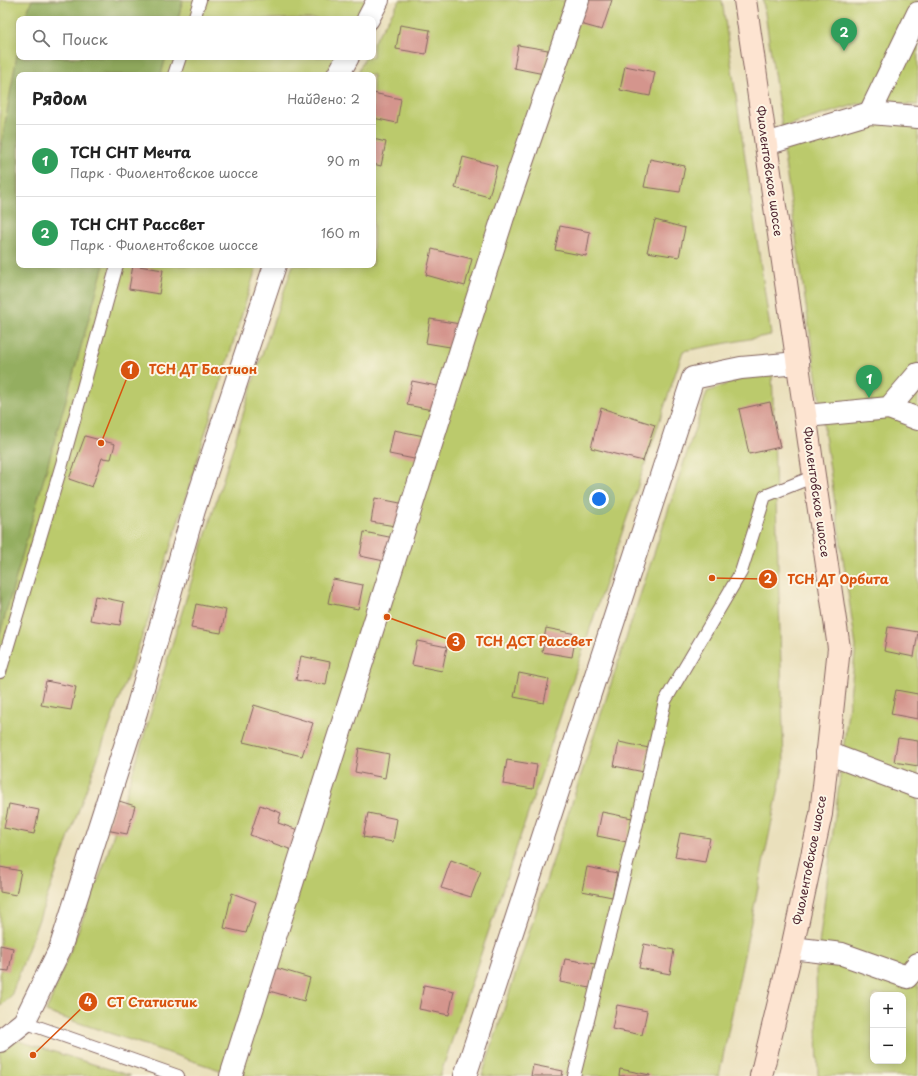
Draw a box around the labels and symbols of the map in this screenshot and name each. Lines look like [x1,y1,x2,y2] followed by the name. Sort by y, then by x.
[831,18,857,51] pin: 2
[752,105,788,237] street label: Фиолентовское шоссе
[120,357,267,382] callout: ТСН ДТ Бастион
[149,359,257,378] text: ТСН ДТ Бастион
[127,360,133,378] text: 1
[856,365,882,398] pin: 1
[799,426,835,558] street label: Фиолентовское шоссе
[589,489,609,509] your location
[758,567,898,592] callout: ТСН ДТ Орбита
[764,569,773,587] text: 2
[787,569,889,588] text: ТСН ДТ Орбита
[446,629,601,654] callout: ТСН ДСТ Рассвет
[476,631,592,650] text: ТСН ДСТ Рассвет
[452,632,460,650] text: 3
[788,794,830,926] street label: Фиолентовское шоссе
[78,990,206,1015] callout: СТ Статистик
[84,992,92,1010] text: 4
[107,992,198,1011] text: СТ Статистик

